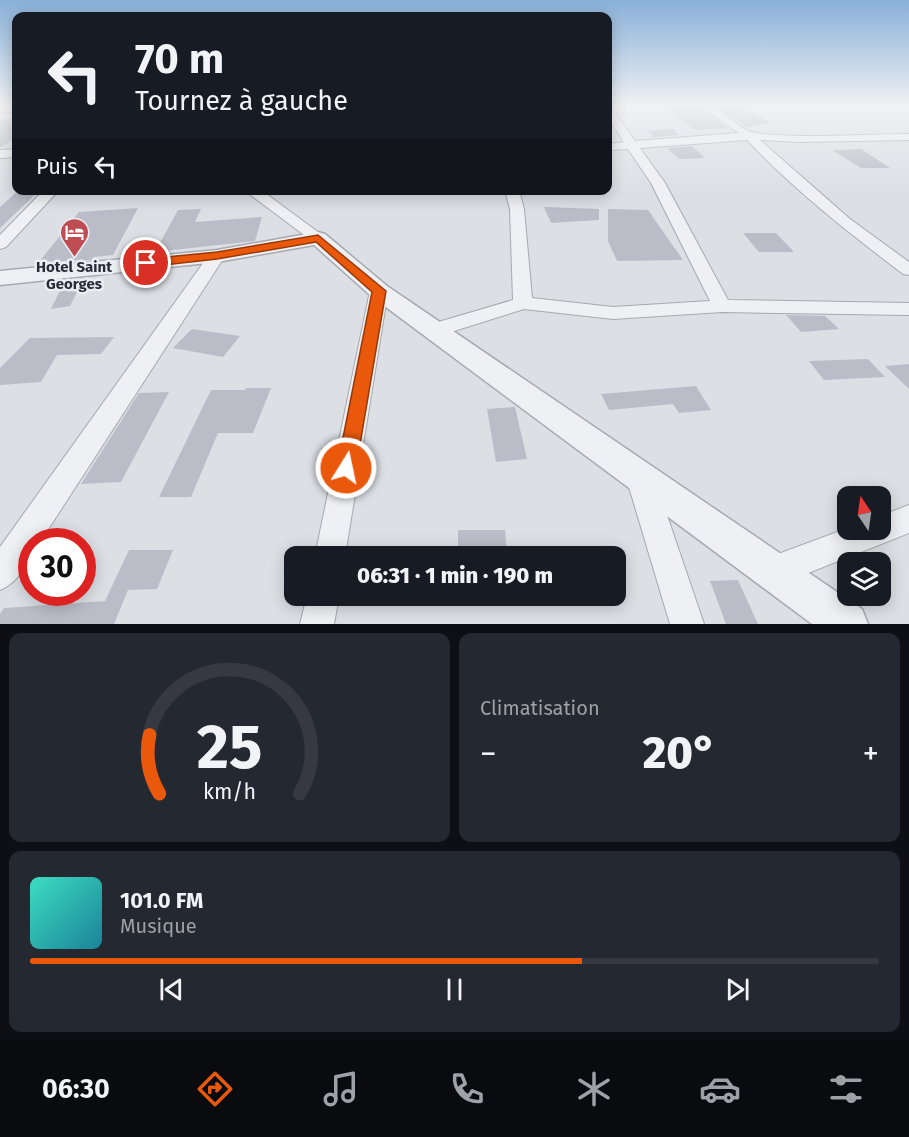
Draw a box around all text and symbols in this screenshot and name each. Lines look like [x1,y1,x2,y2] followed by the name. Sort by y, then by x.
[135,34,224,84] text: 70 m
[36,36,114,114] icon: left
[135,85,348,117] text: Tournez à gauche
[89,150,122,183] icon: left
[36,153,77,180] text: Puis
[58,216,90,258] hotel icon: Hotel Saint Georges
[120,237,171,288] pin
[129,246,162,279] icon: arrive
[36,258,112,293] place label: Hotel Saint Georges
[314,436,378,500] position arrow
[837,486,891,540] north arrow
[837,486,891,606] map controls
[18,528,96,606] speed limit sign: 30
[837,552,891,606] button: layers
[357,562,553,589] text: 06:31 · 1 min · 190 m
[480,696,600,720] text: Climatisation
[197,710,262,785] text: 25
[643,726,716,780] text: 20°
[480,734,497,774] text: −
[863,734,879,774] text: +
[203,780,256,806] text: km/h
[120,887,203,914] text: 101.0 FM
[120,914,197,938] text: Musique
[155,973,188,1006] icon: previous
[438,973,471,1006] icon: pause
[721,973,754,1006] icon: next
[194,1068,236,1110] icon: directions
[320,1068,362,1110] icon: music
[446,1068,488,1110] icon: phone
[573,1068,615,1110] icon: climate
[699,1068,741,1110] icon: car
[825,1068,867,1110] icon: filters
[42,1073,110,1105] text: 06:30

